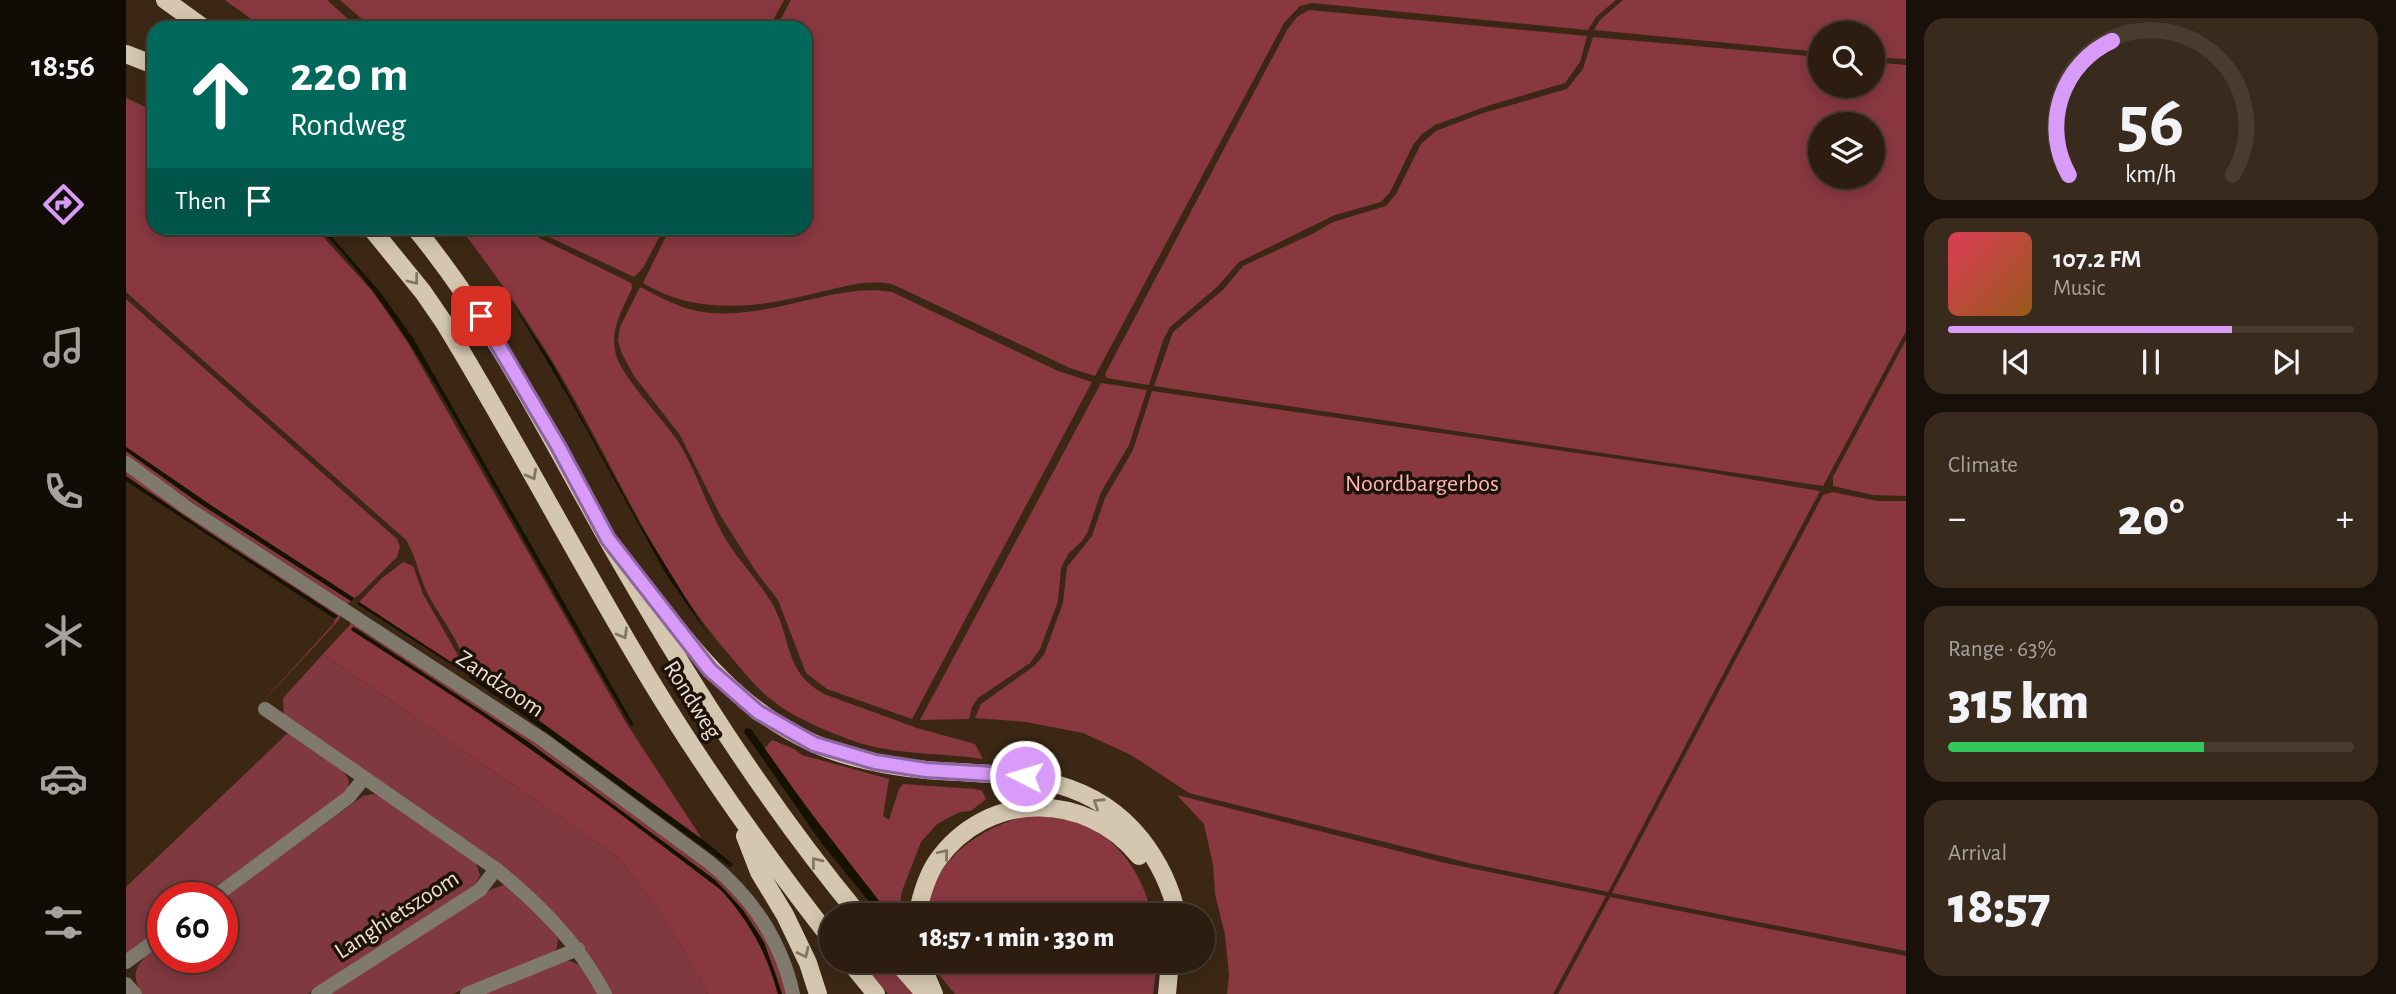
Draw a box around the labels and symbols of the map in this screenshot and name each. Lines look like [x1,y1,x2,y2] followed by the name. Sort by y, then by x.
[406,273,419,285] one-way arrow
[451,286,511,346] pin
[524,467,537,480] one-way arrow
[1345,472,1499,496] park label: Noordbargerbos
[614,626,627,639] one-way arrow
[452,646,548,722] street label: Zandzoom
[659,657,725,744] street label: Rondweg
[988,739,1062,813] position arrow
[1093,798,1106,811] one-way arrow
[935,849,948,861] one-way arrow
[811,857,824,870] one-way arrow
[331,866,463,964] street label: Langhietszoom
[147,882,238,973] speed limit sign: 60
[795,946,809,958] one-way arrow

